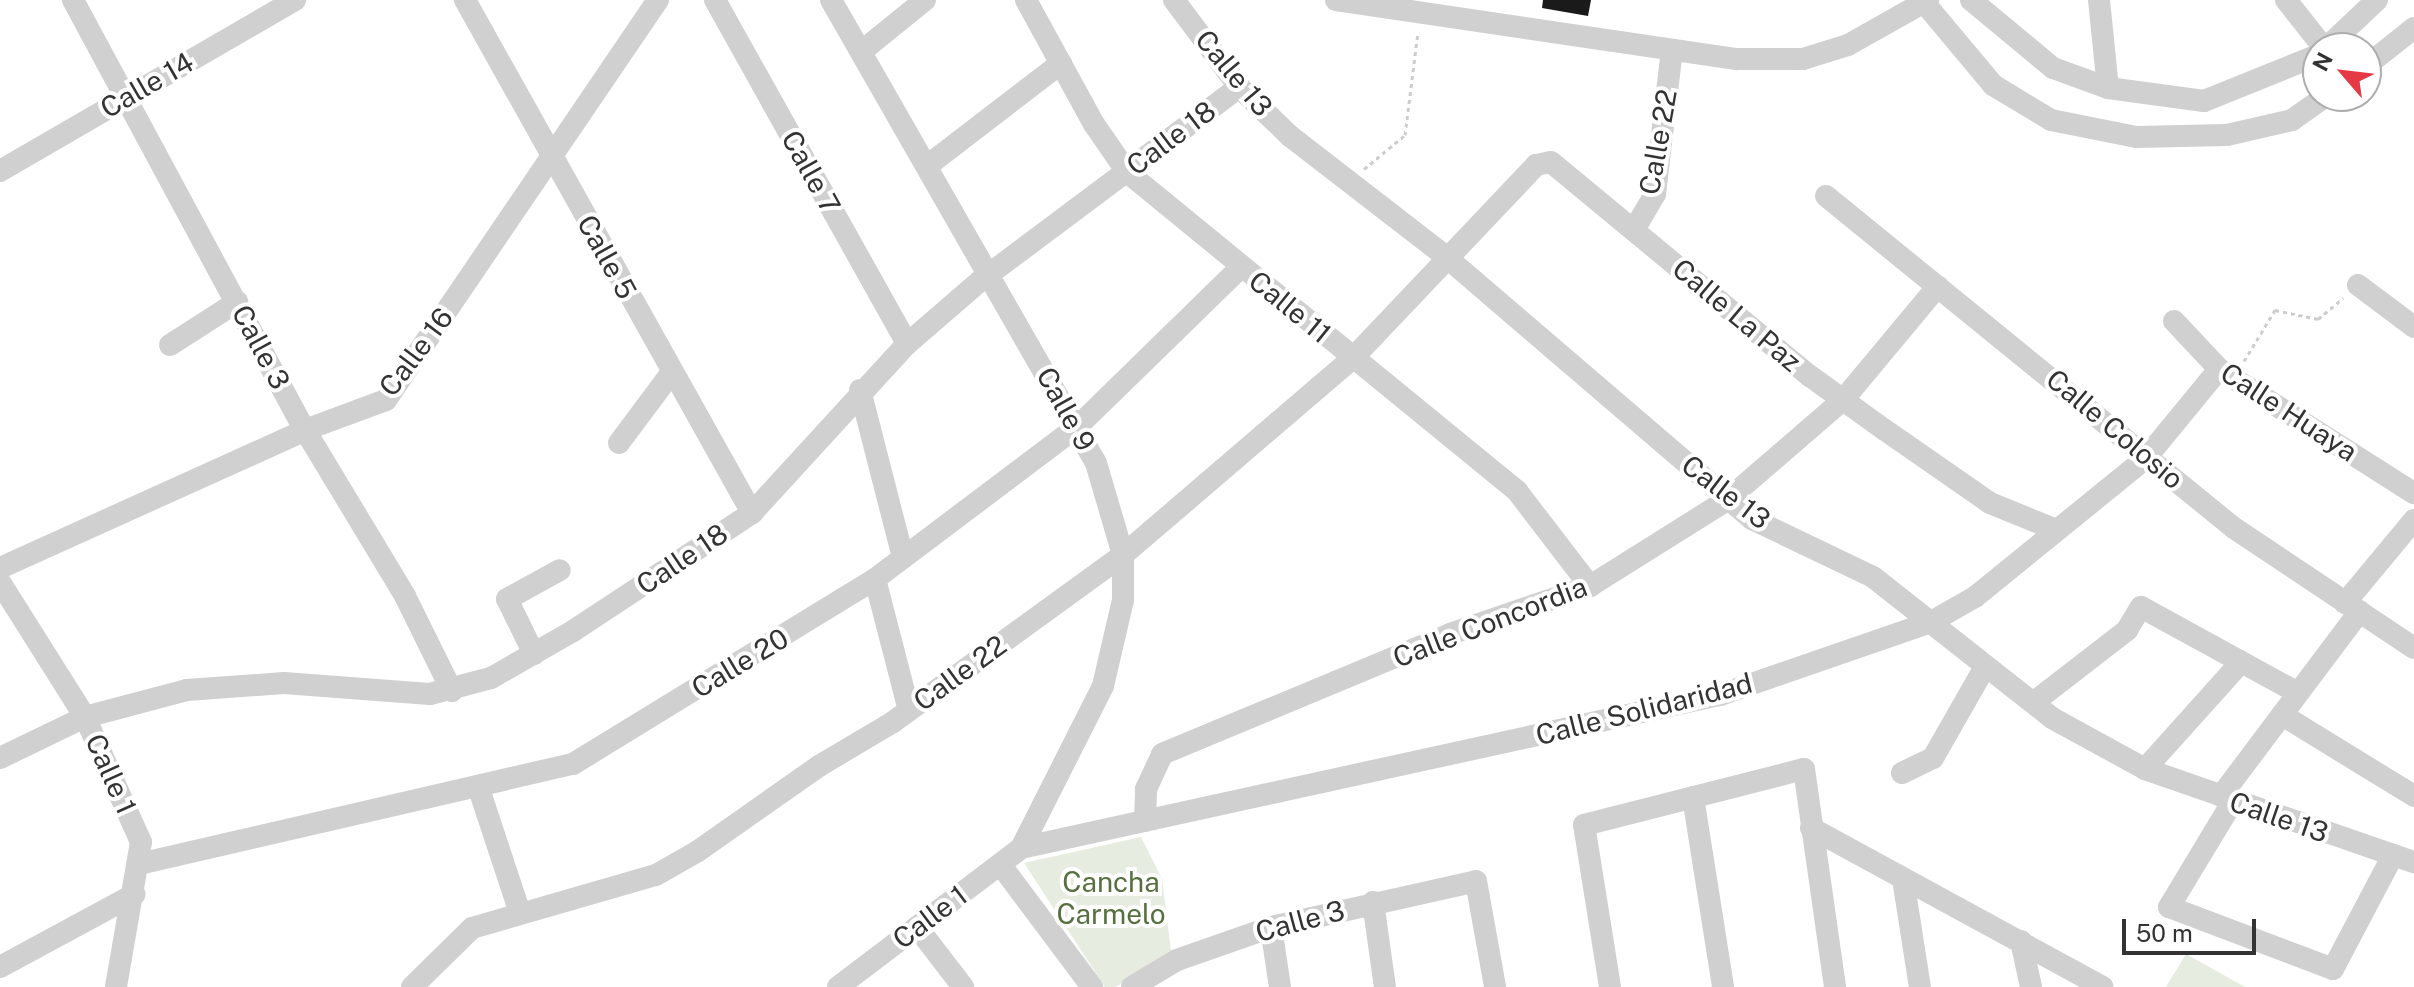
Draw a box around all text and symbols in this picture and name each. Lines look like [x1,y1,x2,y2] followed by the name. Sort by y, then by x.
[1188,23,1280,123] street label: Calle 13
[2302,32,2382,112] north arrow
[94,45,200,125] street label: Calle 14
[2307,48,2338,75] text: N
[1632,87,1684,197] street label: Calle 22
[1120,94,1222,182] street label: Calle 18
[775,125,847,219] street label: Calle 7
[570,209,644,305] street label: Calle 5
[1666,252,1808,378] street label: Calle La Paz
[1242,264,1338,350] street label: Calle 11
[225,299,297,395] street label: Calle 3
[372,301,460,403] street label: Calle 16
[2214,355,2364,469] street label: Calle Huaya
[1029,361,1103,457] street label: Calle 9
[2040,362,2190,496] street label: Calle Colosio
[1675,448,1777,536] street label: Calle 13
[630,516,734,602] street label: Calle 18
[1388,570,1592,674] street label: Calle Concordia
[686,621,794,705] street label: Calle 20
[907,628,1013,718] street label: Calle 22
[1532,666,1756,752] street label: Calle Solidaridad
[78,729,144,819] street label: Calle 1
[2225,784,2333,850] street label: Calle 13
[1056,865,1166,931] park label: Cancha Carmelo
[886,878,974,956] street label: Calle 1
[1252,893,1348,949] street label: Calle 3
[2126,903,2260,953] scale bar
[2136,919,2193,947] text: 50 m

